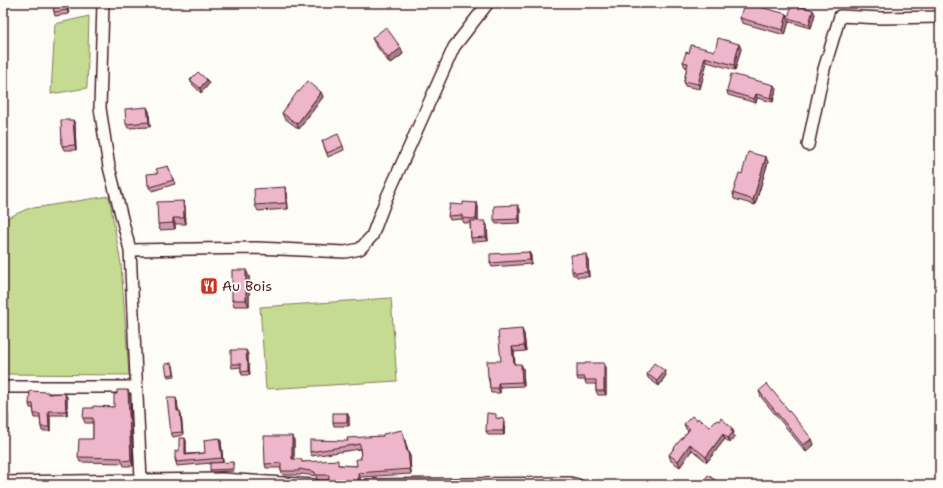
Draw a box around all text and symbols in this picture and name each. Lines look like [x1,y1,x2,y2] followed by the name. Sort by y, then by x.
[199,276,219,296] restaurant icon: Au Bois
[222,277,272,295] place label: Au Bois

